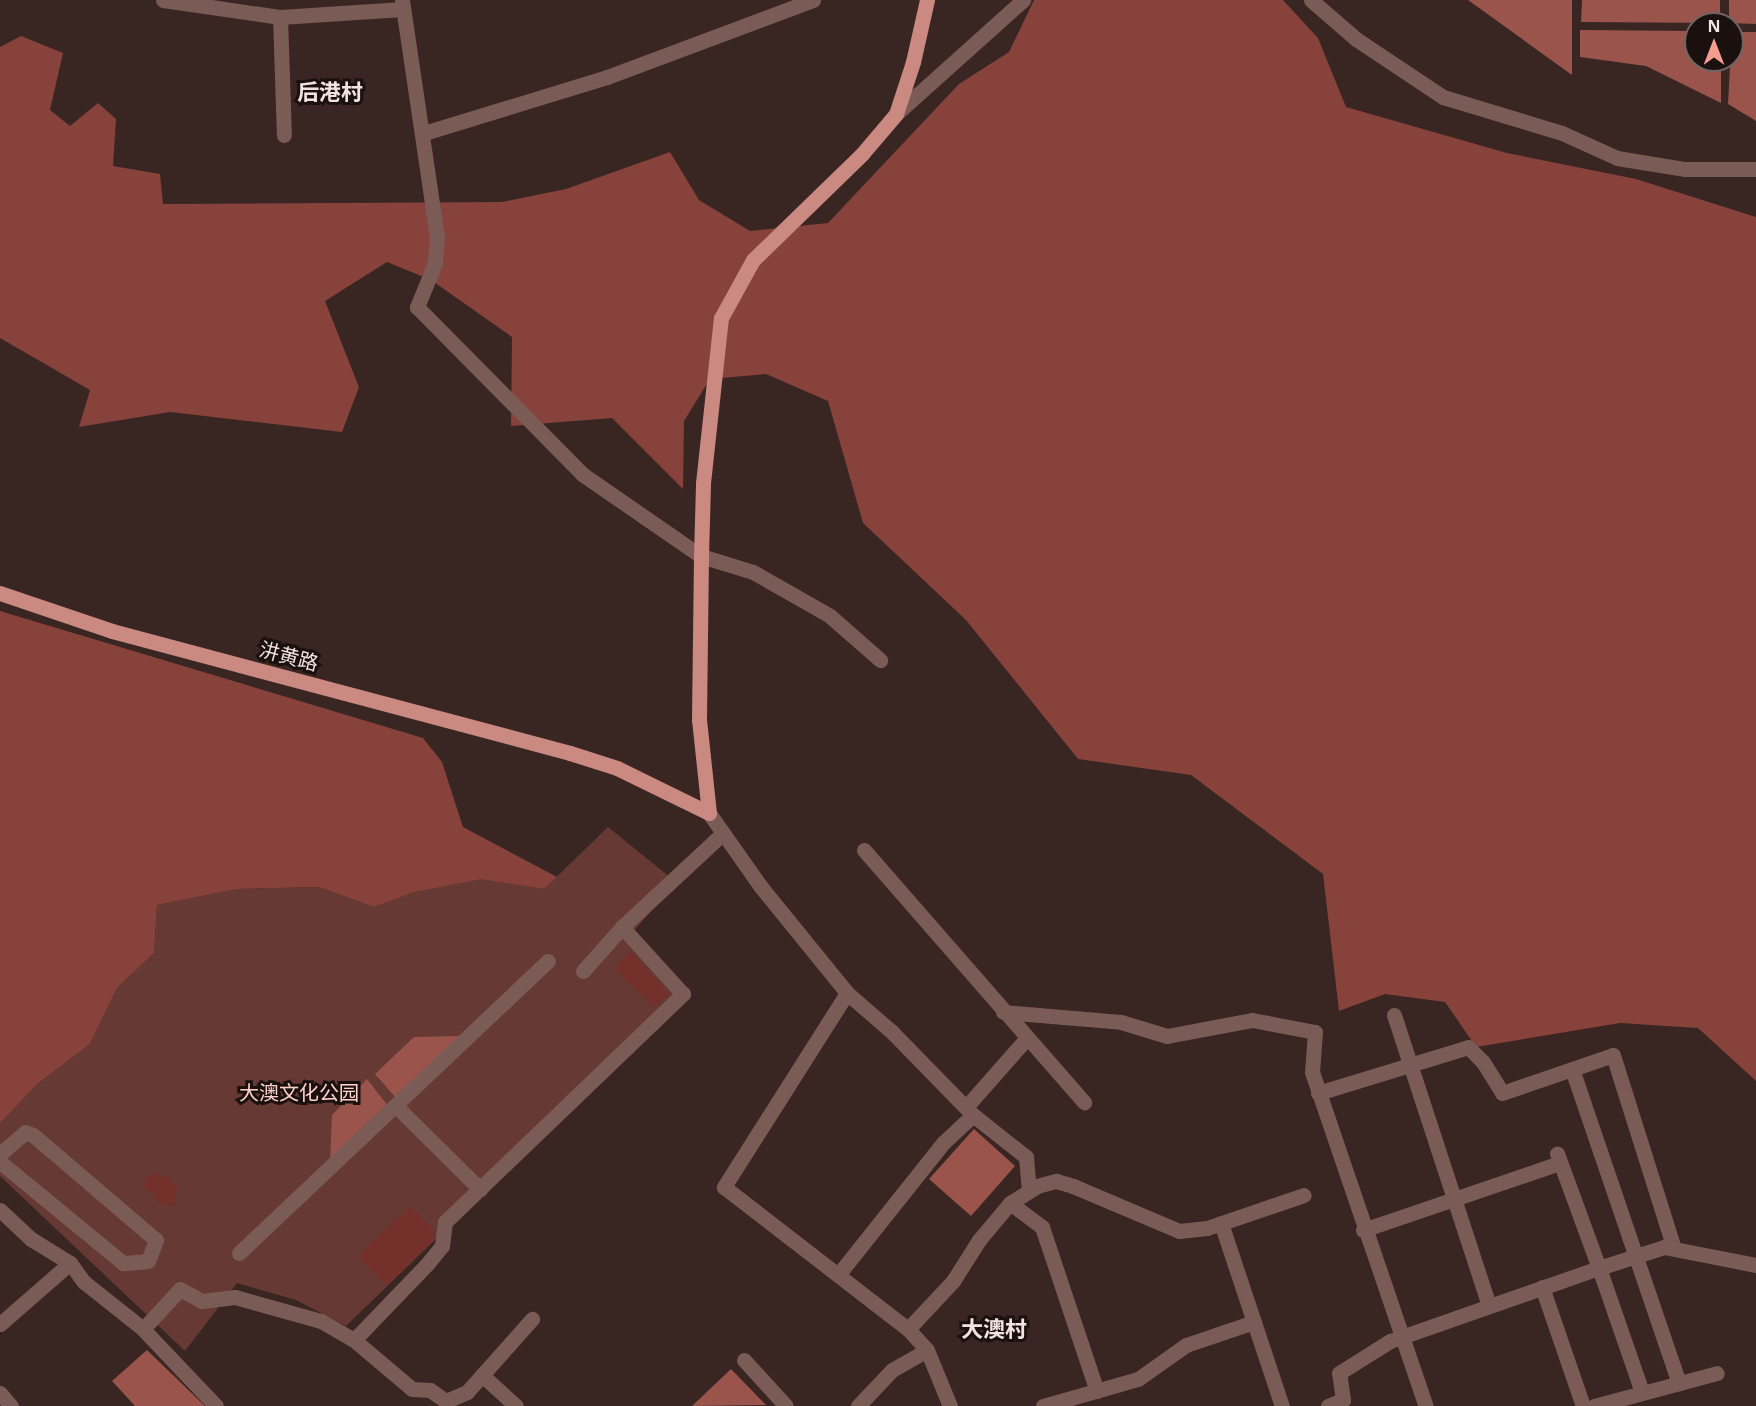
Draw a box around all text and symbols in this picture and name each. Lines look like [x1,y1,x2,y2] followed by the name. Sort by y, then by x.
[1684,12,1744,72] north arrow
[1707,15,1721,37] text: N
[297,79,363,105] district label: 后港村
[257,637,321,675] street label: 汫黄路
[239,1080,359,1104] park label: 大澳文化公园
[961,1316,1027,1342] district label: 大澳村

